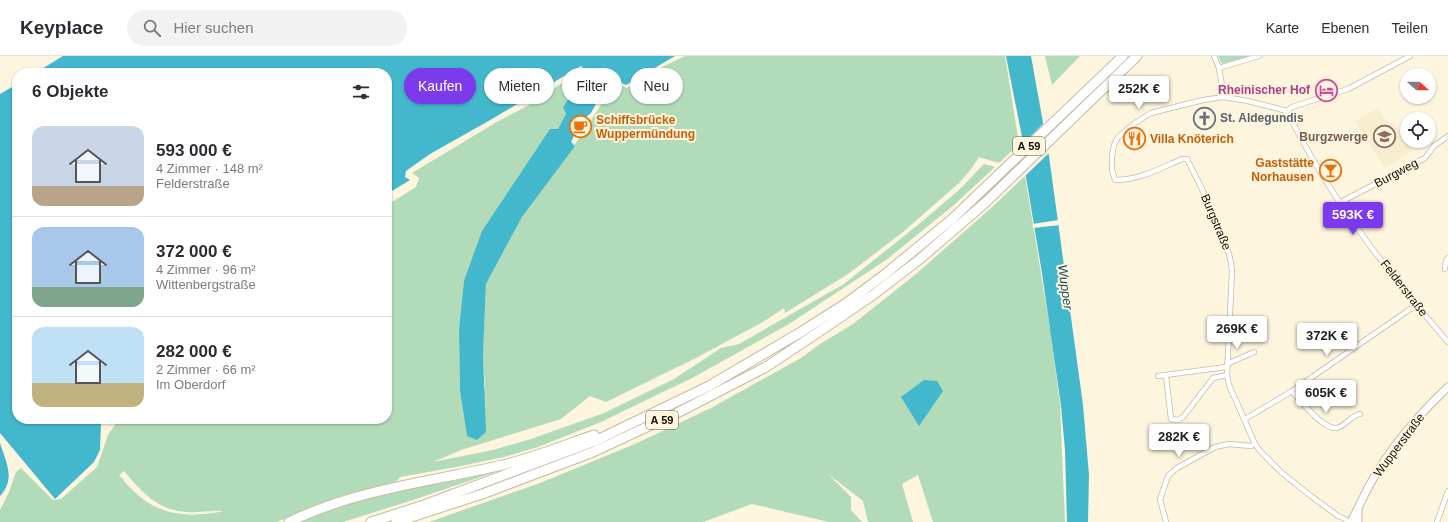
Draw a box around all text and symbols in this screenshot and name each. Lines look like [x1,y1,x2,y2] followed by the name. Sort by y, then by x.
[127,10,407,46] search box
[20,17,103,38] text: Keyplace
[141,17,163,39] icon: search
[173,19,254,36] text: Hier suchen
[1266,20,1299,36] text: Karte
[1321,20,1369,36] text: Ebenen
[1391,20,1428,36] text: Teilen
[404,68,476,104] chip: Kaufen
[484,68,554,104] chip: Mieten
[562,68,622,104] chip: Filter
[630,68,683,104] chip: Neu
[1400,68,1436,104] north arrow
[1400,68,1436,148] map controls
[1106,76,1172,110] pin: 252K €
[1313,77,1339,103] hotel icon: Rheinischer Hof
[350,81,372,103] icon: filters
[1118,81,1160,96] text: 252K €
[32,82,109,101] text: 6 Objekte
[1218,83,1311,97] place label: Rheinischer Hof
[1191,105,1217,131] church icon: St. Aldegundis
[1220,111,1304,125] place label: St. Aldegundis
[1400,112,1436,148] button: locate
[596,113,695,141] place label: Schiffsbrücke Wuppermündung
[568,114,594,140] cafe icon: Schiffsbrücke Wuppermündung
[1371,124,1397,150] school or university icon: Burgzwerge
[1122,126,1148,152] restaurant icon: Villa Knöterich
[1299,130,1368,144] place label: Burgzwerge
[1150,132,1234,146] place label: Villa Knöterich
[1013,137,1045,155] road number: A 59
[156,141,232,160] text: 593 000 €
[64,142,112,190] icon: home
[1251,156,1314,184] place label: Gaststätte Norhausen
[1372,156,1420,190] street label: Burgweg
[1317,157,1343,183] bar icon: Gaststätte Norhausen
[156,161,263,176] text: 4 Zimmer · 148 m²
[156,176,230,191] text: Felderstraße
[1198,192,1234,252] street label: Burgstraße
[1320,202,1386,236] pin: 593K €
[1332,207,1374,222] text: 593K €
[156,242,232,261] text: 372 000 €
[64,243,112,291] icon: home
[1378,257,1431,319] street label: Felderstraße
[156,262,256,277] text: 4 Zimmer · 96 m²
[1055,263,1076,311] water label: Wupper
[156,277,256,292] text: Wittenbergstraße
[1204,316,1270,350] pin: 269K €
[1216,321,1258,336] text: 269K €
[1294,323,1360,357] pin: 372K €
[1306,328,1348,343] text: 372K €
[156,342,232,361] text: 282 000 €
[64,343,112,391] icon: home
[156,362,256,377] text: 2 Zimmer · 66 m²
[156,377,225,392] text: Im Oberdorf
[1293,380,1359,414] pin: 605K €
[1305,385,1347,400] text: 605K €
[1371,410,1428,479] street label: Wupperstraße
[646,411,678,429] road number: A 59
[1146,424,1212,458] pin: 282K €
[1158,429,1200,444] text: 282K €

